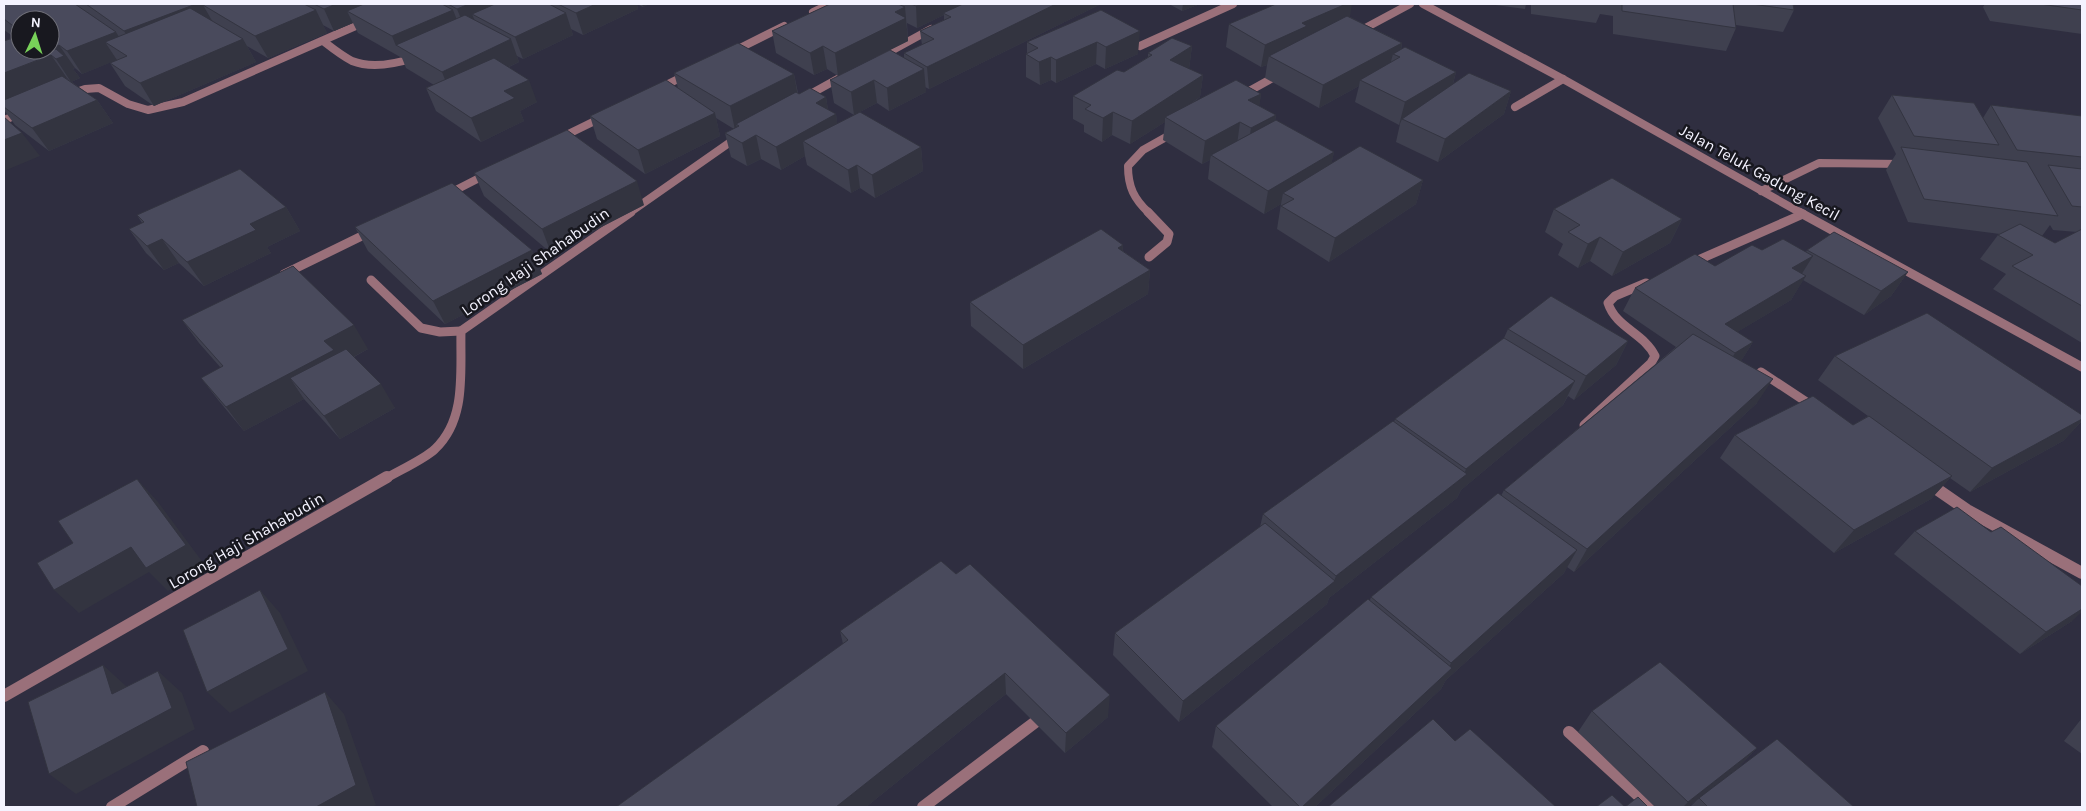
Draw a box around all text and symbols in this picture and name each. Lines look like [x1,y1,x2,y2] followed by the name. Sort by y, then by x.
[10,10,60,60] north arrow
[30,14,41,31] text: N
[1676,120,1843,224] street label: Jalan Teluk Gadung Kecil
[458,203,613,320] street label: Lorong Haji Shahabudin
[165,488,327,593] street label: Lorong Haji Shahabudin

